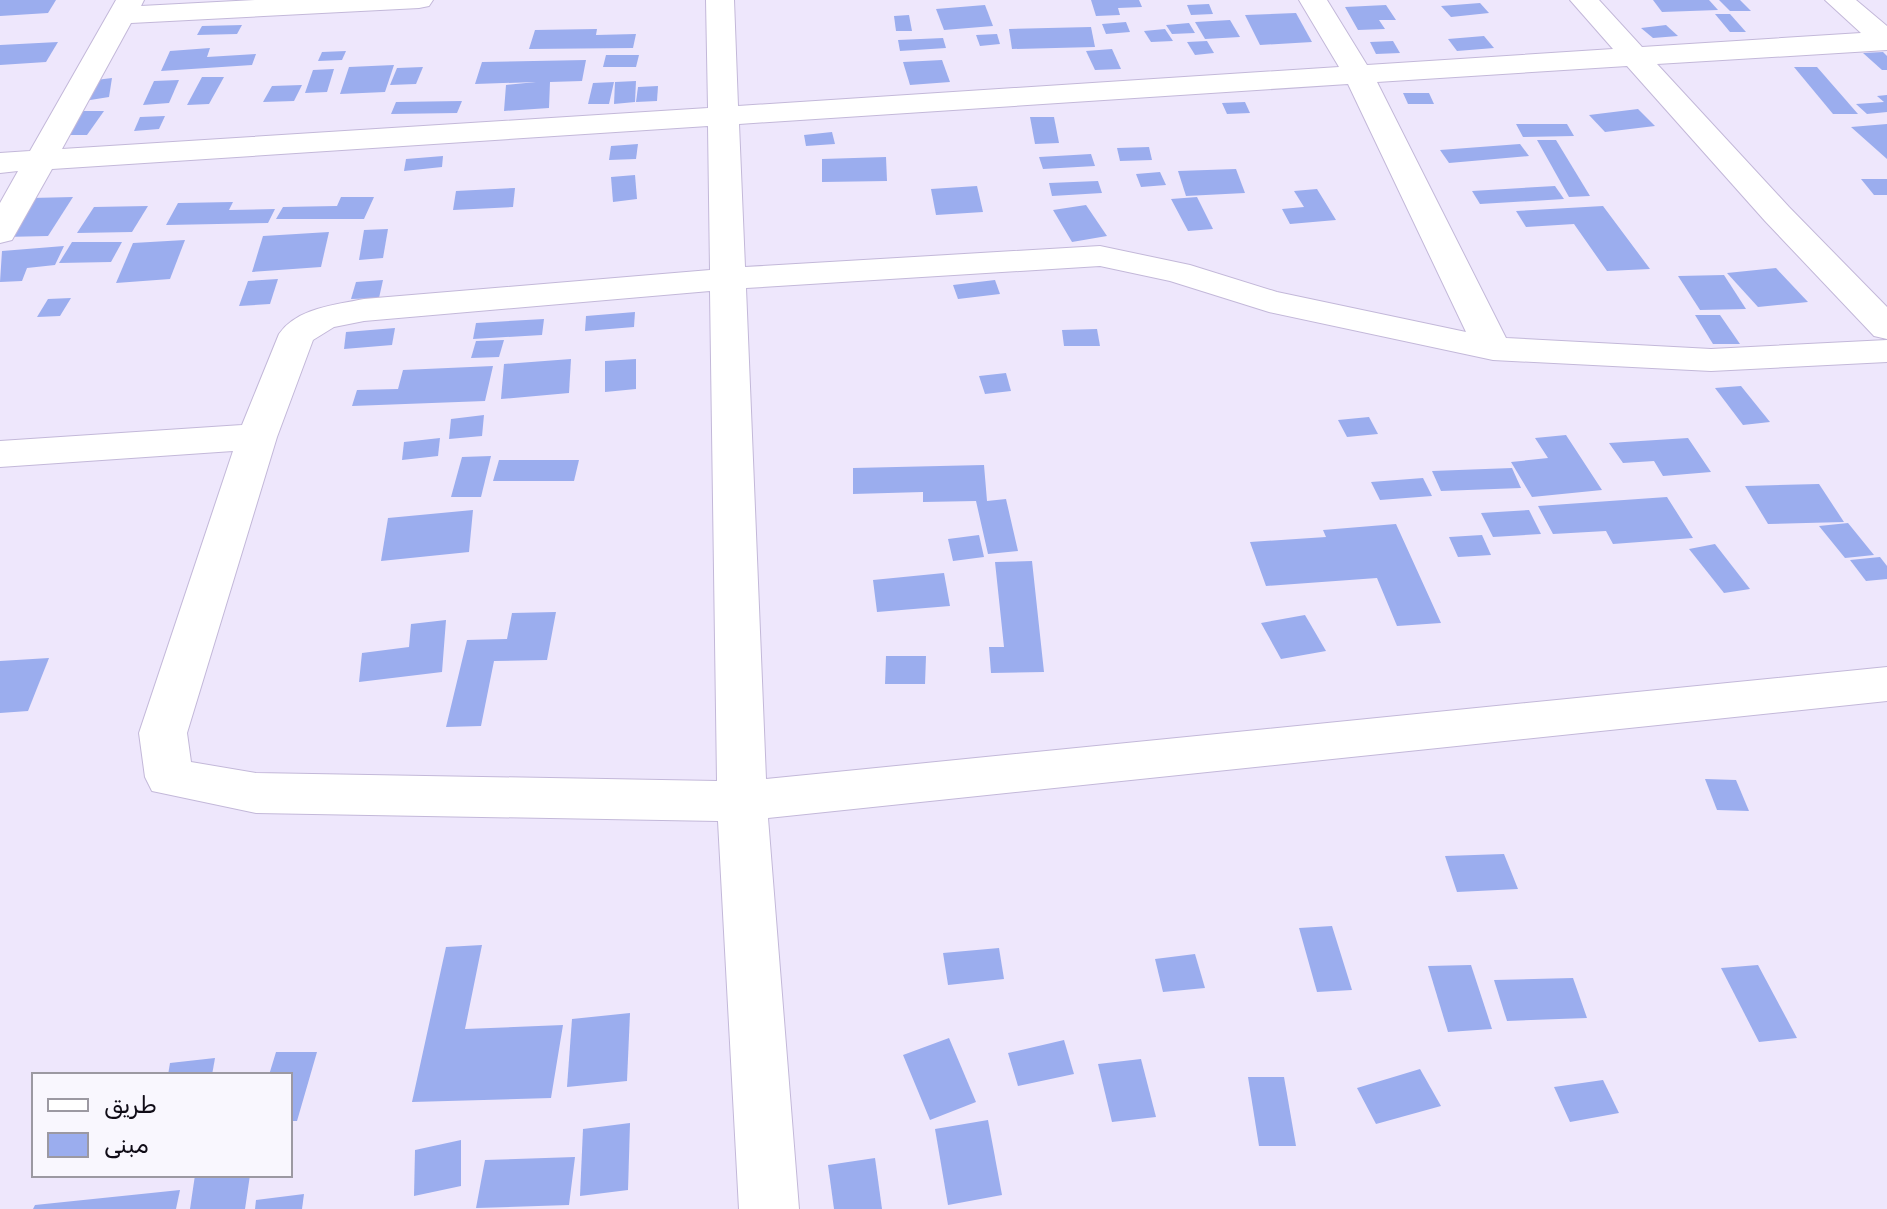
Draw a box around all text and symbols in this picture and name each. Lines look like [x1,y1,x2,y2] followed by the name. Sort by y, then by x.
[32,1073,292,1177] legend
[104,1091,157,1119] text: طريق
[104,1131,149,1159] text: مبنى

